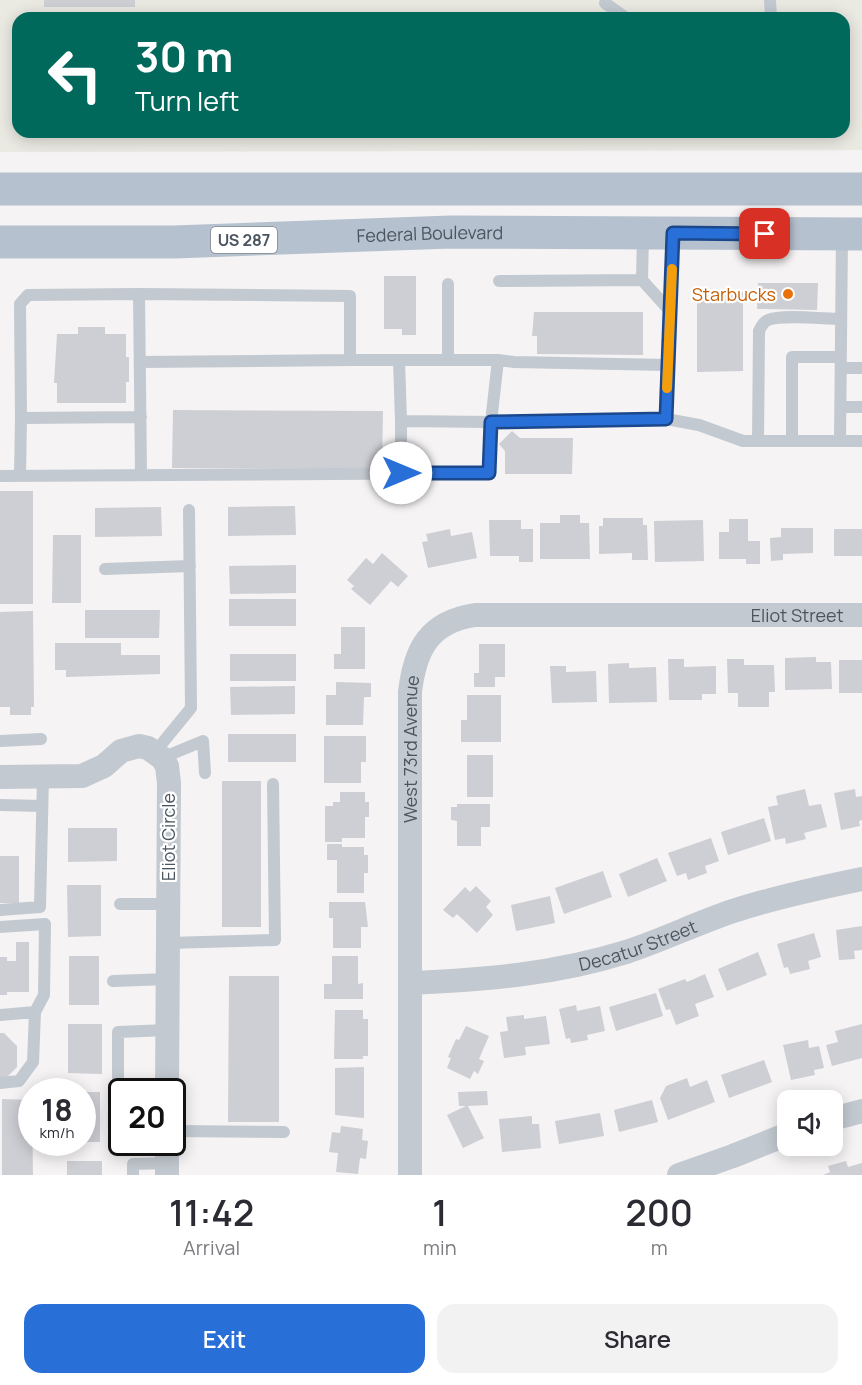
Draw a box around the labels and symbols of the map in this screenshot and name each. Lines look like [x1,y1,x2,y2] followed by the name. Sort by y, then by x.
[739,208,790,259] pin
[356,220,503,247] street label: Federal Boulevard
[211,227,277,253] road number: US 287
[692,282,776,306] place label: Starbucks
[781,287,795,301] marker: Starbucks
[369,441,433,505] position arrow
[751,603,844,627] street label: Eliot Street
[398,673,424,823] street label: West 73rd Avenue
[156,793,180,881] street label: Eliot Circle
[576,914,700,976] street label: Decatur Street
[108,1078,186,1156] speed limit sign: 20

